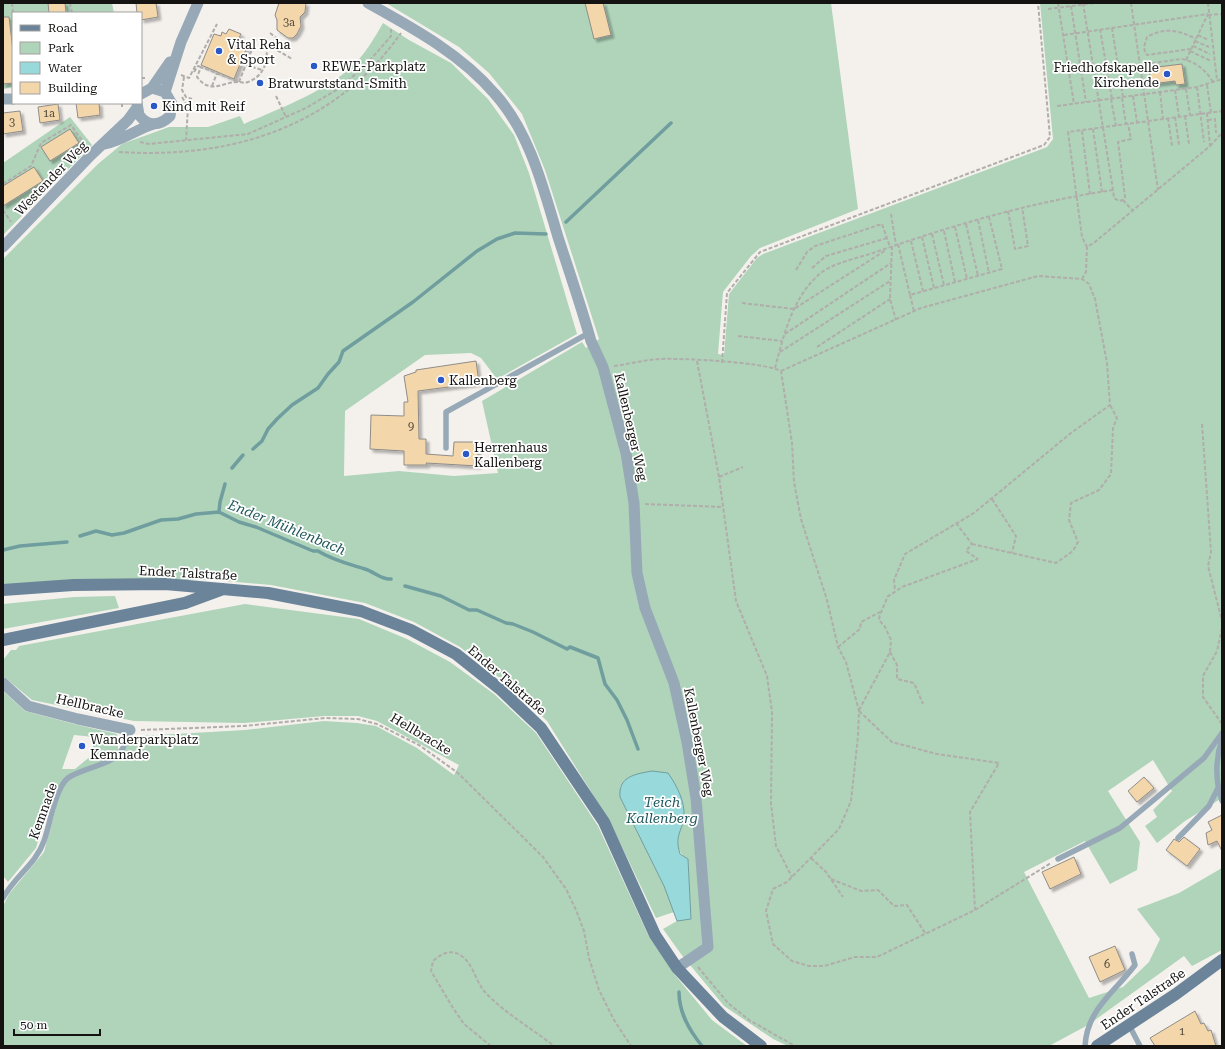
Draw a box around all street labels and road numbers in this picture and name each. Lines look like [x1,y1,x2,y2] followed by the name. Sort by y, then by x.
[12,137,91,218] street label: Westender Weg
[611,372,651,483] street label: Kallenberger Weg
[139,563,237,583] street label: Ender Talstraße
[465,642,549,718] street label: Ender Talstraße
[681,686,717,798] street label: Kallenberger Weg
[55,691,125,721] street label: Hellbracke
[388,710,454,758] street label: Hellbracke
[26,781,60,841] street label: Kemnade
[1098,965,1188,1033] street label: Ender Talstraße

